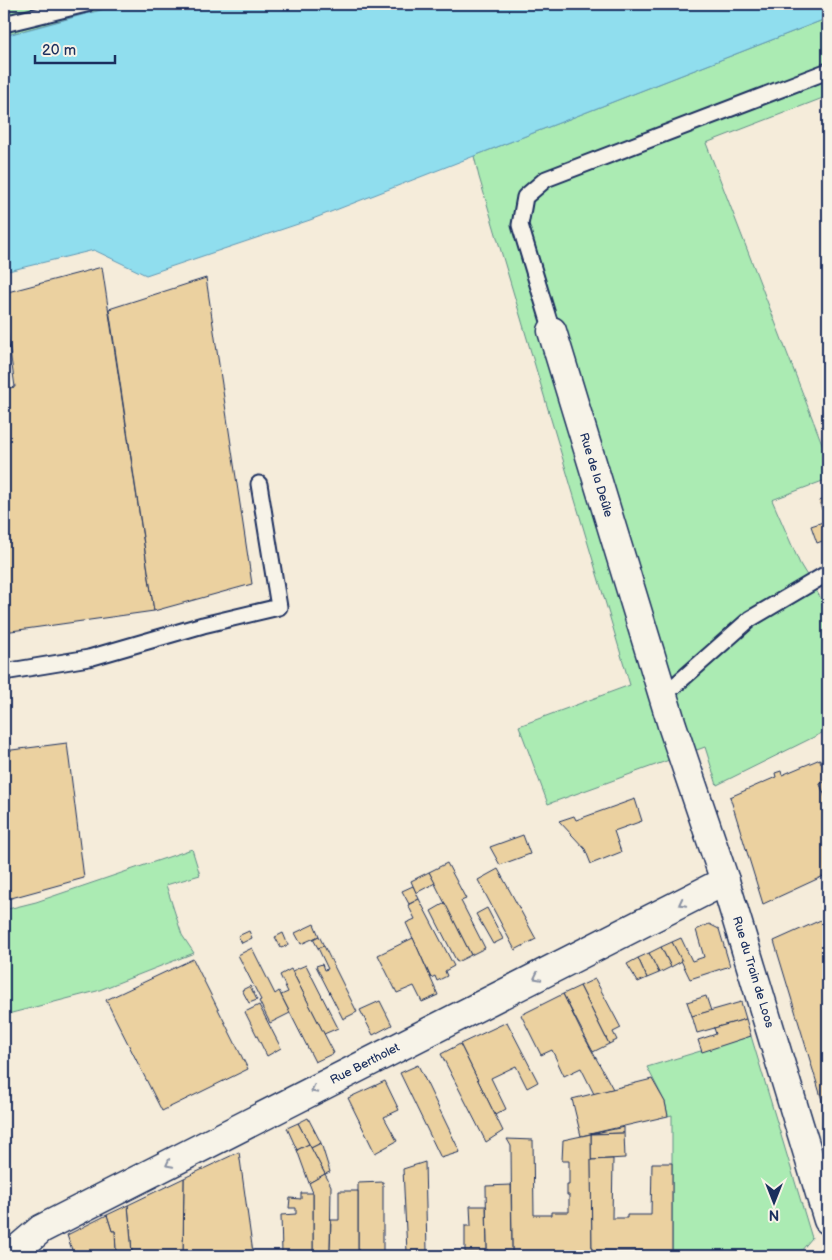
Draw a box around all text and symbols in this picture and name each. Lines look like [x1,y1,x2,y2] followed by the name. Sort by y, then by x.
[35,32,115,64] scale bar
[42,41,76,60] text: 20 m
[576,431,616,519] street label: Rue de la Deûle
[678,897,687,907] one-way arrow
[729,914,777,1030] street label: Rue du Train de Loos
[533,971,542,981] one-way arrow
[328,1040,402,1088] street label: Rue Bertholet
[310,1084,319,1094] one-way arrow
[166,1158,175,1168] one-way arrow
[750,1178,800,1228] north arrow
[769,1206,779,1223] text: N

